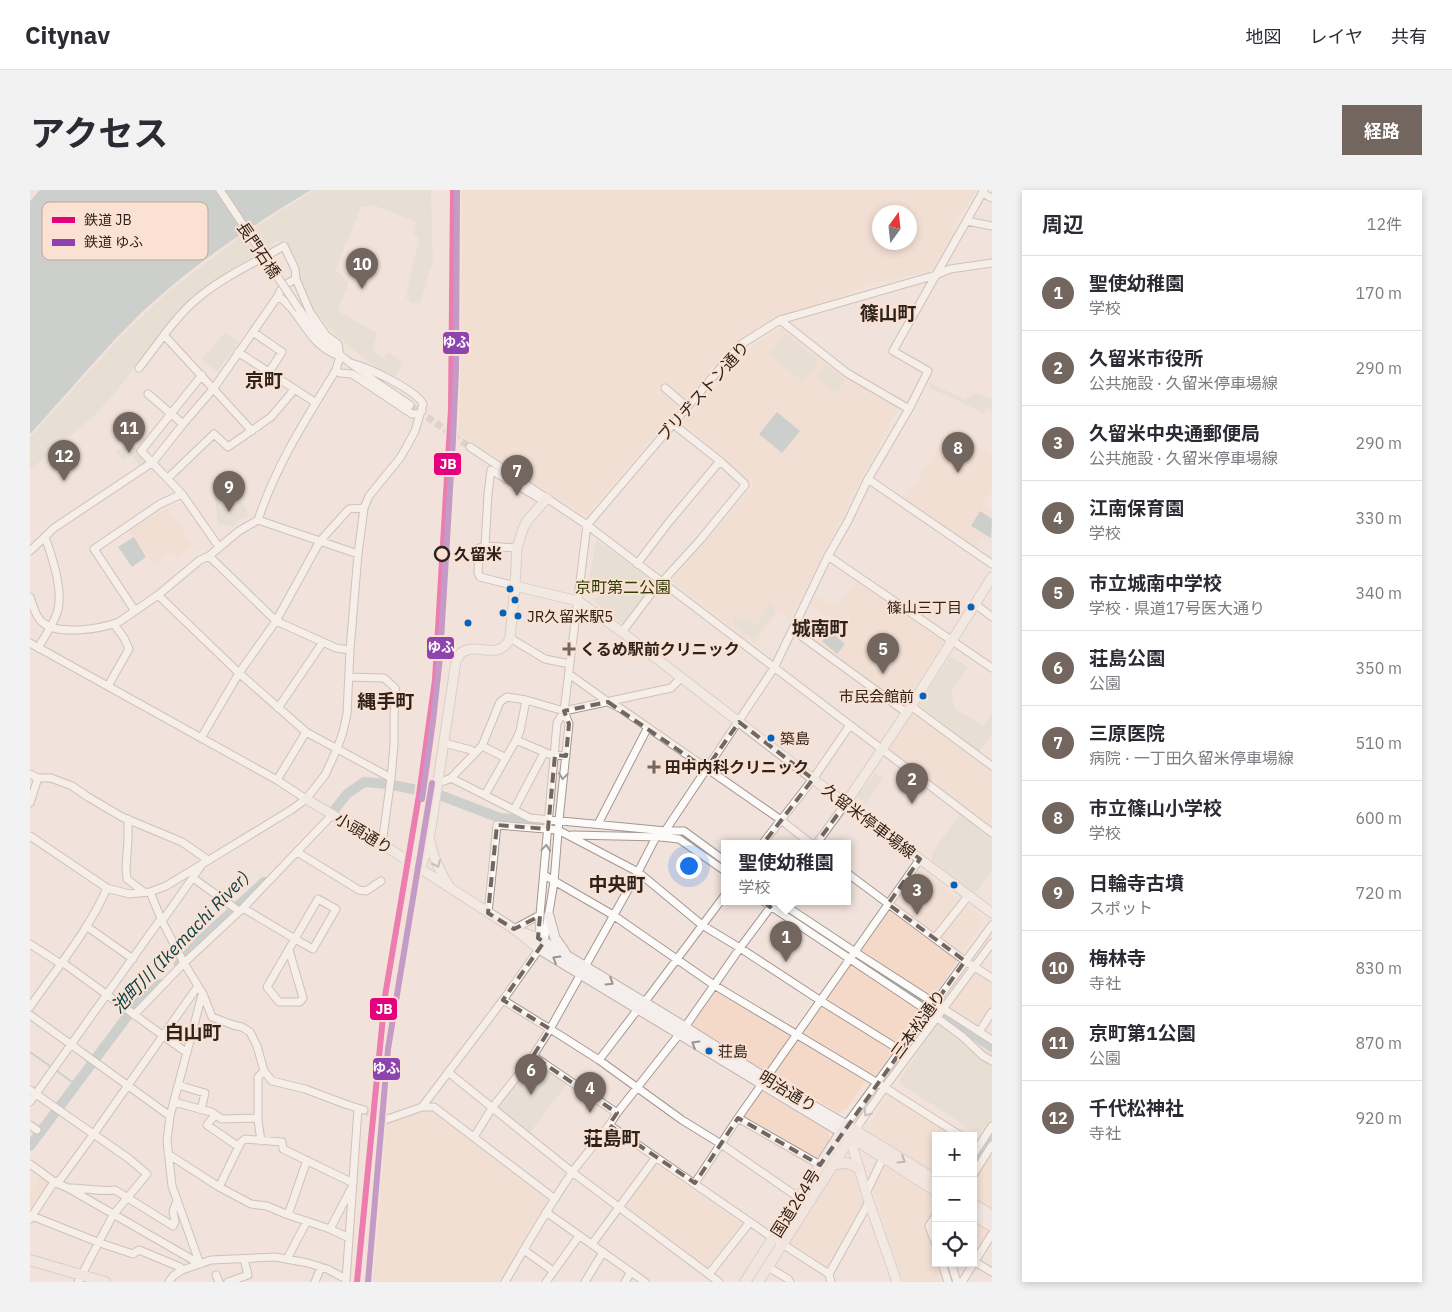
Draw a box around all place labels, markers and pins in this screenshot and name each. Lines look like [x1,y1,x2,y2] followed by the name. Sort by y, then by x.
[346,248,378,289] pin: 10
[113,412,145,453] pin: 11
[942,432,974,473] pin: 8
[48,440,80,481] pin: 12
[501,455,533,496] pin: 7
[213,471,245,512] pin: 9
[454,544,502,564] place label: 久留米
[434,546,450,562] marker: 久留米
[505,584,515,594] unlabelled marker
[510,595,520,605] unlabelled marker
[887,598,962,617] place label: 篠山三丁目
[966,602,976,612] marker: 篠山三丁目
[527,607,613,626] place label: JR久留米駅5
[498,608,508,618] unlabelled marker
[513,611,523,621] marker: JR久留米駅5
[463,618,473,628] unlabelled marker
[867,633,899,674] pin: 5
[580,639,740,659] place label: くるめ駅前クリニック
[562,642,576,656] marker: くるめ駅前クリニック
[839,687,914,706] place label: 市民会館前
[918,691,928,701] marker: 市民会館前
[780,729,810,748] place label: 築島
[766,733,776,743] marker: 築島
[665,757,809,777] place label: 田中内科クリニック
[647,760,661,774] marker: 田中内科クリニック
[896,763,928,804] pin: 2
[901,874,933,915] pin: 3
[949,880,959,890] unlabelled marker
[770,921,802,962] pin: 1
[718,1042,748,1061] place label: 荘島
[704,1046,714,1056] marker: 荘島
[515,1054,547,1095] pin: 6
[574,1072,606,1113] pin: 4

